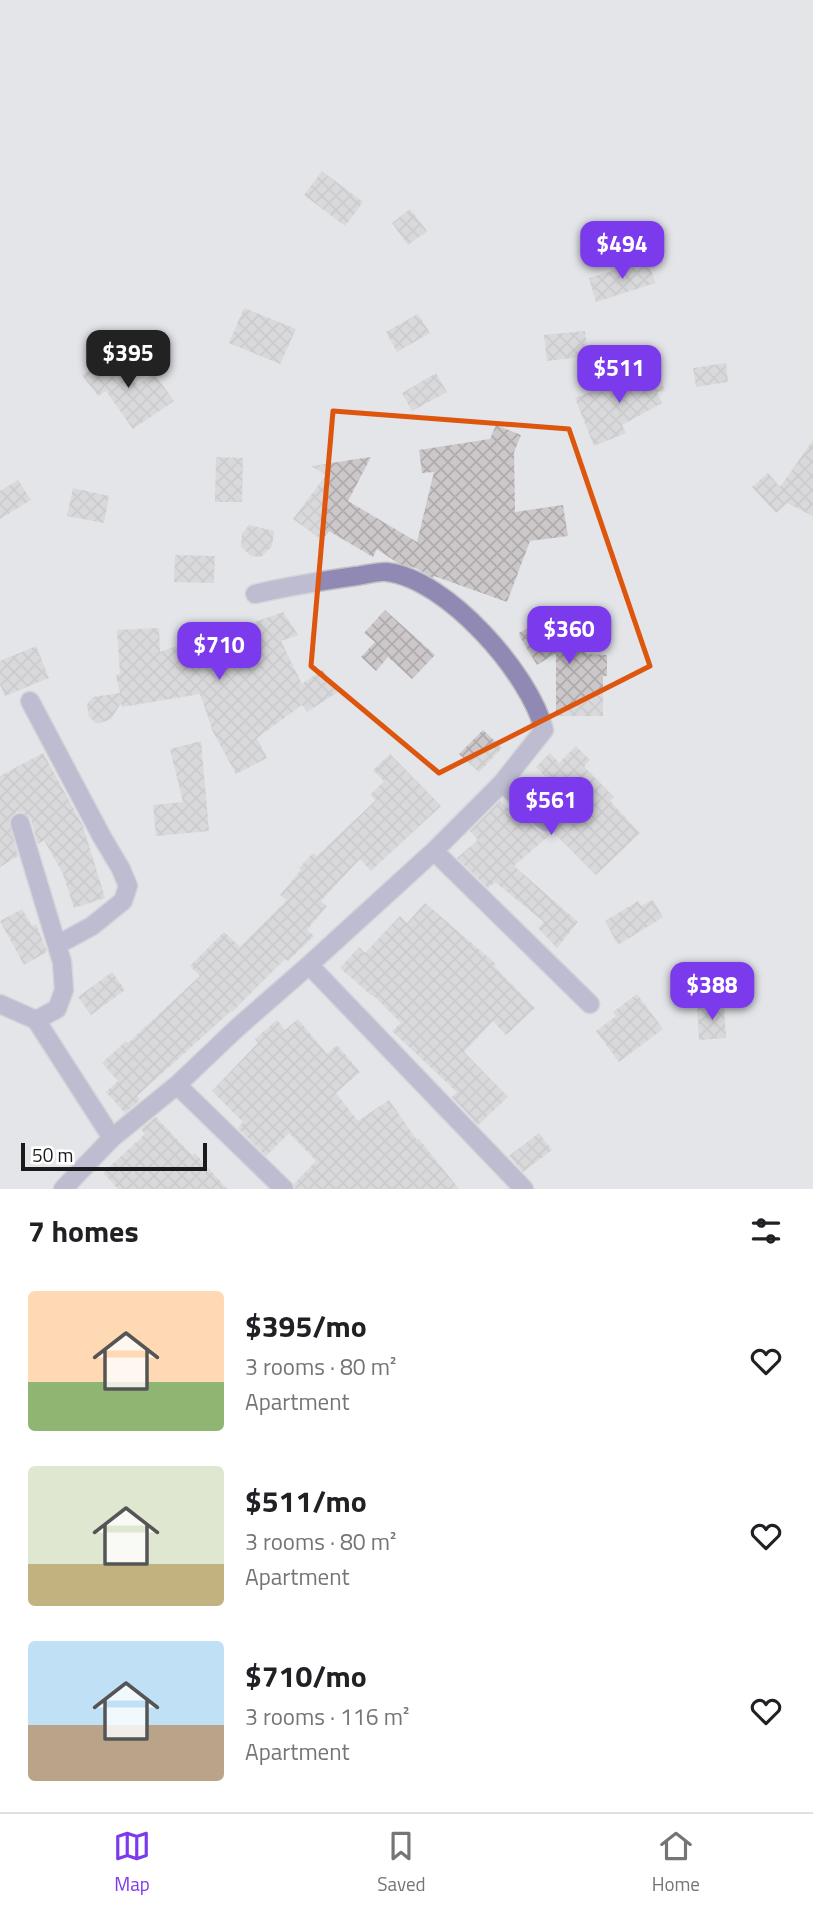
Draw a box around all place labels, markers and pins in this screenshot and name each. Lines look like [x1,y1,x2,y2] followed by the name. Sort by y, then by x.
[581,222,663,281] pin: $494
[87,330,169,390] pin: $395
[578,346,660,405] pin: $511
[528,606,610,666] pin: $360
[178,622,260,682] pin: $710
[510,778,592,837] pin: $561
[671,962,753,1022] pin: $388

